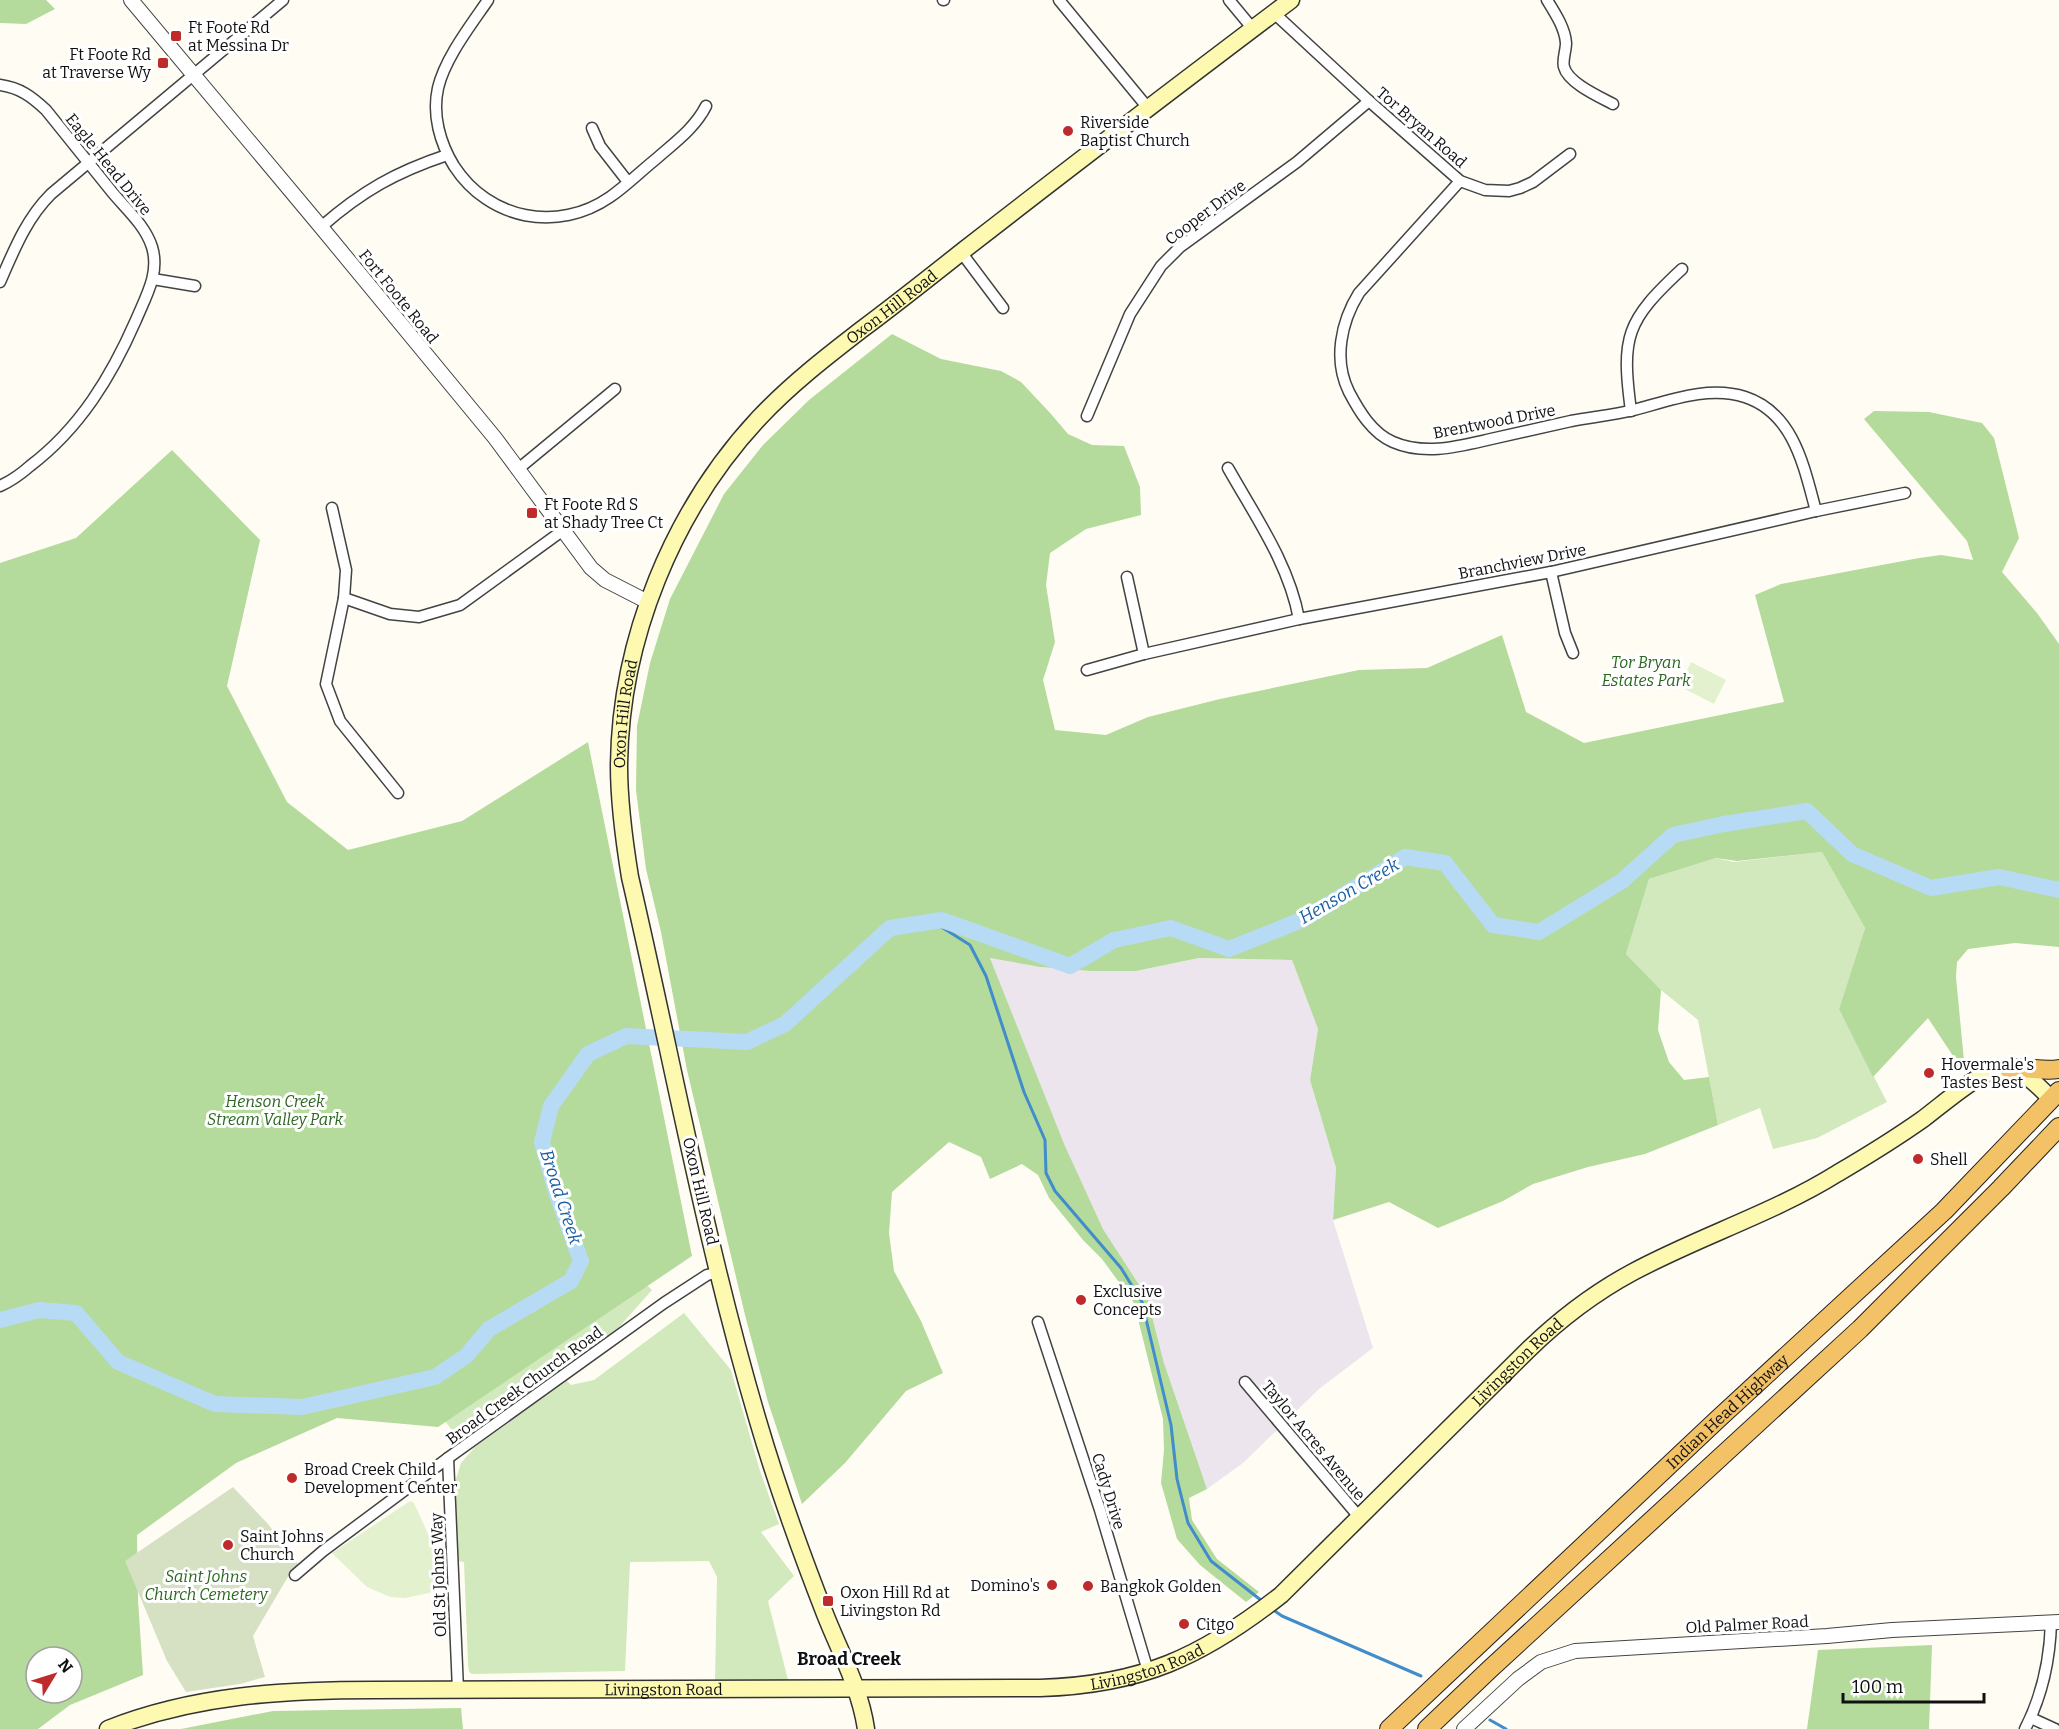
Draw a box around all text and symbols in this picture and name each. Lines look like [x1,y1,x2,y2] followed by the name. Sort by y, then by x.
[188,18,289,55] place label: Ft Foote Rd at Messina Dr
[169,29,183,43] marker: Ft Foote Rd at Messina Dr
[42,45,152,82] place label: Ft Foote Rd at Traverse Wy
[156,56,170,70] marker: Ft Foote Rd at Traverse Wy
[1373,83,1471,172] street label: Tor Bryan Road
[62,109,156,219] street label: Eagle Head Drive
[1080,113,1190,150] place label: Riverside Baptist Church
[1061,124,1075,138] marker: Riverside Baptist Church
[1161,176,1249,249] street label: Cooper Drive
[355,246,443,347] street label: Fort Foote Road
[842,266,941,348] street label: Oxon Hill Road
[1431,400,1557,443] street label: Brentwood Drive
[544,495,663,532] place label: Ft Foote Rd S at Shady Tree Ct
[525,506,539,520] marker: Ft Foote Rd S at Shady Tree Ct
[1457,540,1588,583] street label: Branchview Drive
[1601,653,1691,690] park label: Tor Bryan Estates Park
[610,657,642,769] street label: Oxon Hill Road
[1295,853,1403,929] water label: Henson Creek
[1941,1055,2034,1092] place label: Hovermale's Tastes Best
[1922,1066,1936,1080] marker: Hovermale's Tastes Best
[207,1092,343,1129] park label: Henson Creek Stream Valley Park
[679,1135,722,1247] street label: Oxon Hill Road
[535,1147,587,1247] water label: Broad Creek
[1930,1150,1968,1169] place label: Shell
[1911,1152,1925,1166] marker: Shell
[1093,1282,1162,1319] place label: Exclusive Concepts
[1074,1293,1088,1307] marker: Exclusive Concepts
[1468,1314,1567,1410] street label: Livingston Road
[442,1322,607,1449] street label: Broad Creek Church Road
[1662,1350,1793,1473] street label: Indian Head Highway
[1258,1376,1369,1504] street label: Taylor Acres Avenue
[1088,1451,1129,1532] street label: Cady Drive
[304,1460,457,1497] place label: Broad Creek Child Development Center
[285,1471,299,1485] marker: Broad Creek Child Development Center
[427,1512,450,1638] street label: Old St Johns Way
[240,1527,324,1564] place label: Saint Johns Church
[221,1538,235,1552] marker: Saint Johns Church
[144,1567,268,1604] park label: Saint Johns Church Cemetery
[970,1576,1040,1595] place label: Domino's
[1100,1577,1221,1596] place label: Bangkok Golden
[1045,1578,1059,1592] marker: Domino's
[1081,1579,1095,1593] marker: Bangkok Golden
[840,1583,950,1620] place label: Oxon Hill Rd at Livingston Rd
[821,1594,835,1608] marker: Oxon Hill Rd at Livingston Rd
[1685,1612,1810,1637] street label: Old Palmer Road
[1196,1615,1234,1634] place label: Citgo
[1177,1617,1191,1631] marker: Citgo
[1089,1640,1207,1694] street label: Livingston Road
[24,1645,84,1705] north arrow
[797,1648,901,1670] district label: Broad Creek
[54,1655,77,1677] text: N
[1843,1666,1984,1704] scale bar
[1852,1676,1903,1698] text: 100 m
[604,1680,723,1699] street label: Livingston Road

